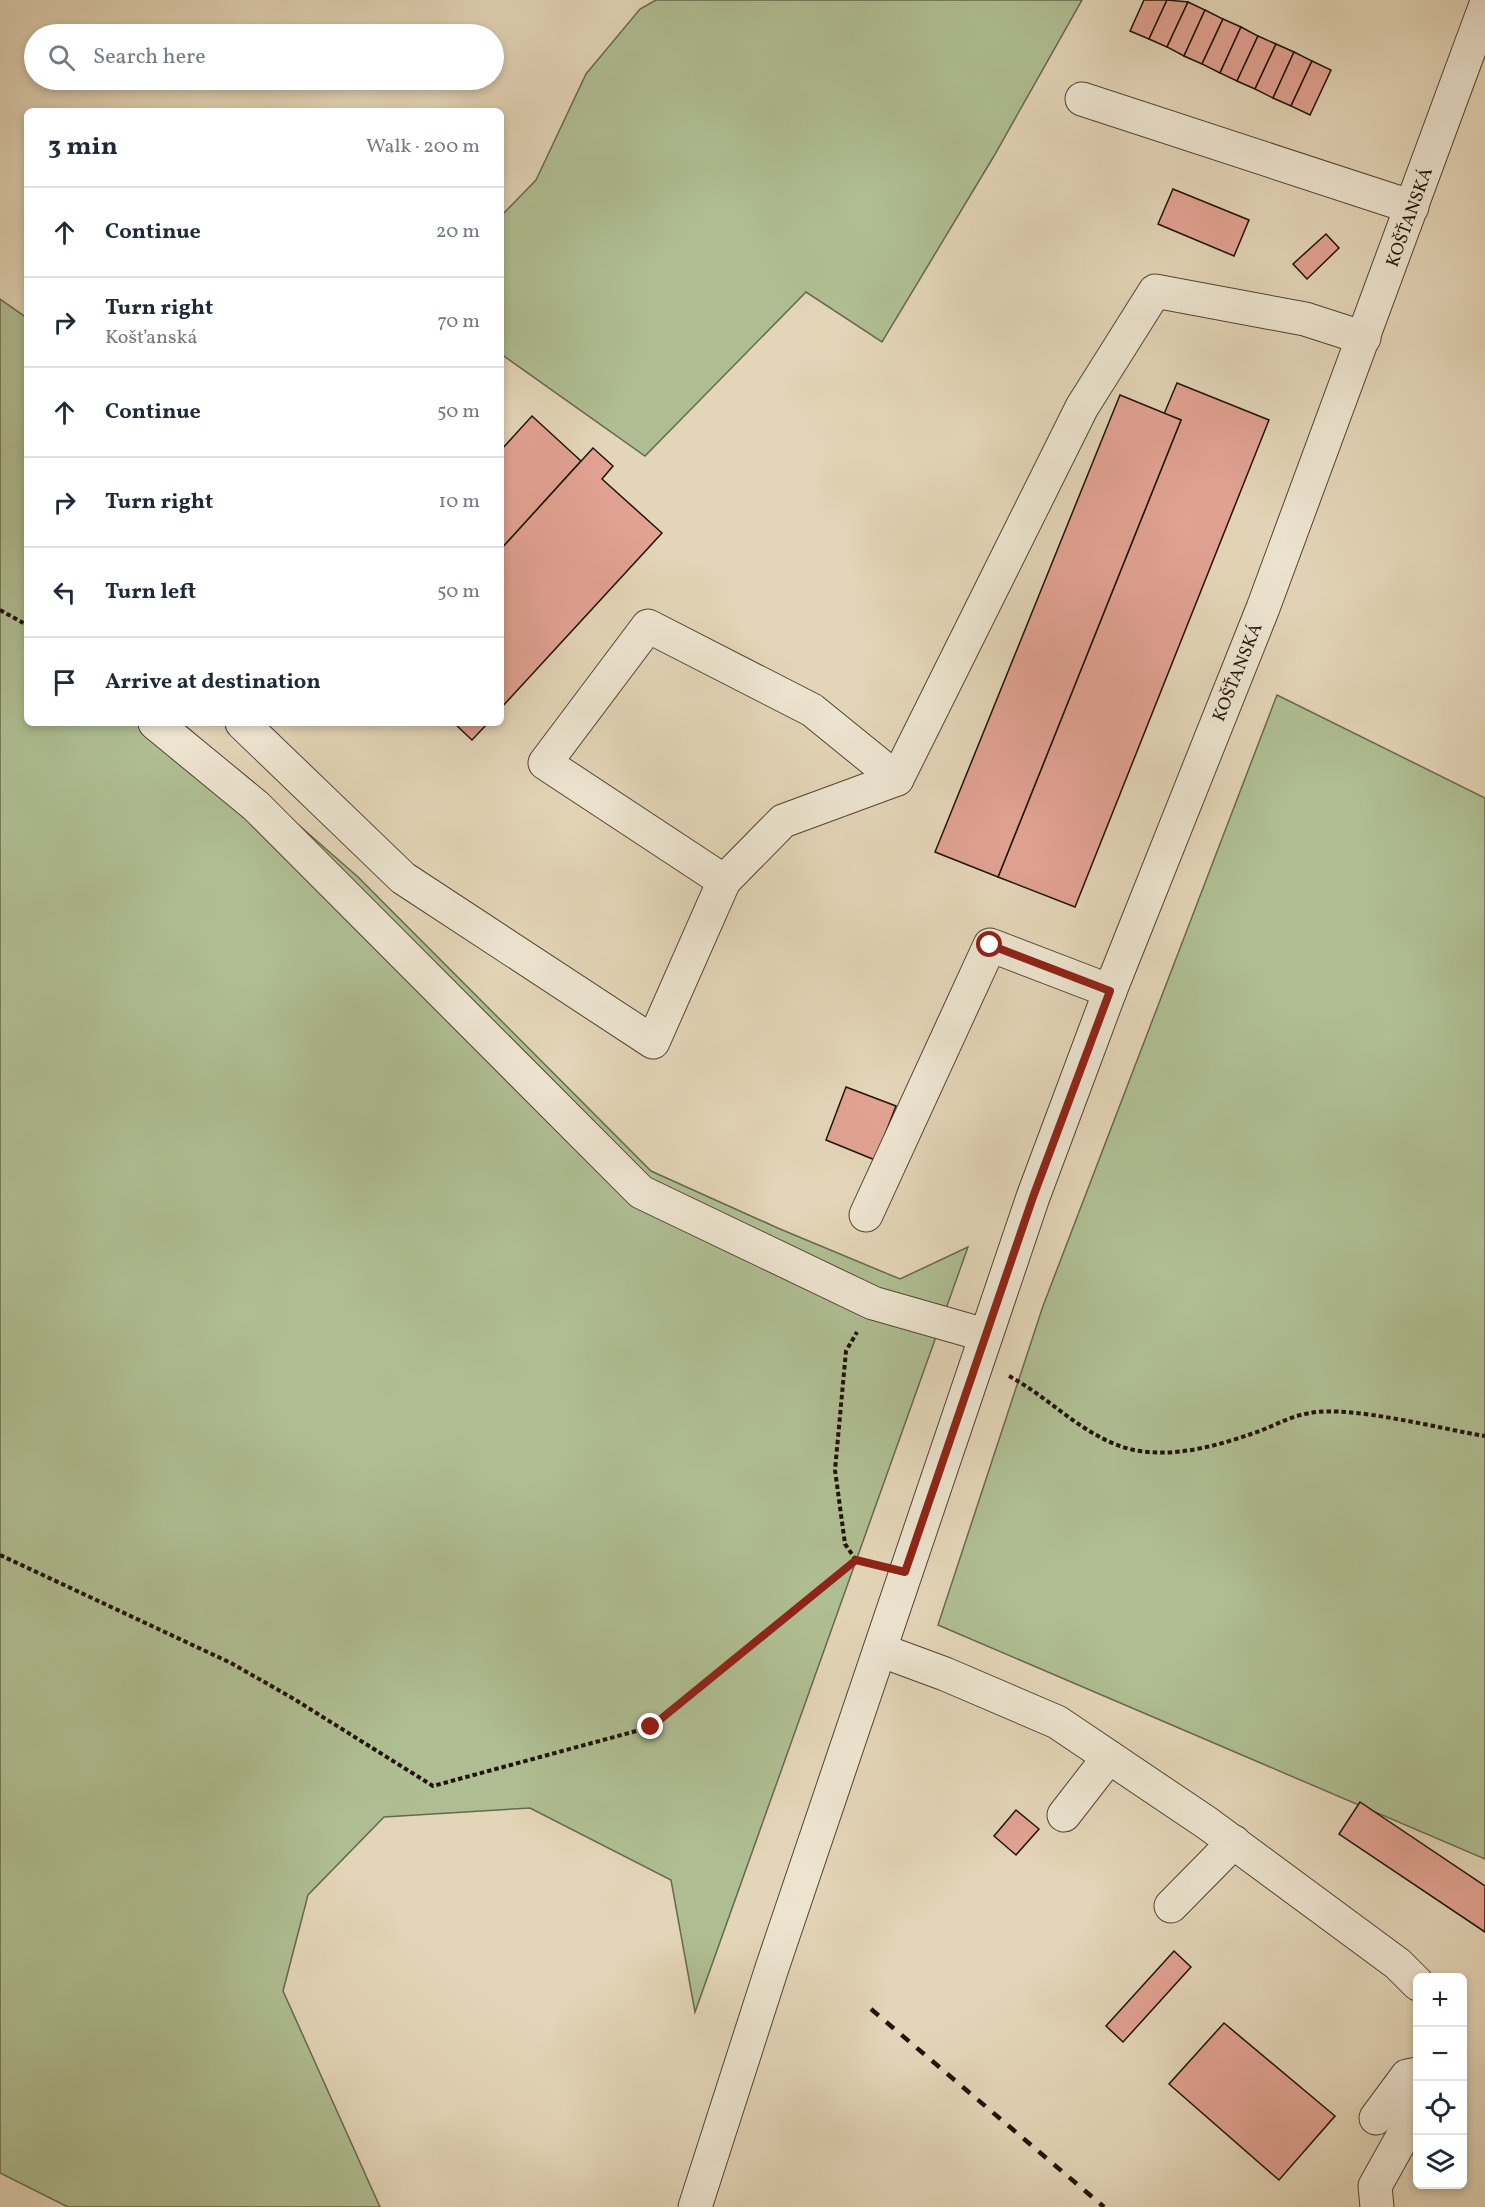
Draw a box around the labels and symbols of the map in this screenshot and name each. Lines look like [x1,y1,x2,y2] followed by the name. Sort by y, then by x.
[1381,164,1440,271] street label: KOŠŤANSKÁ
[1207,619,1270,726] street label: KOŠŤANSKÁ
[976,931,1002,957] route start
[637,1713,663,1739] route end

